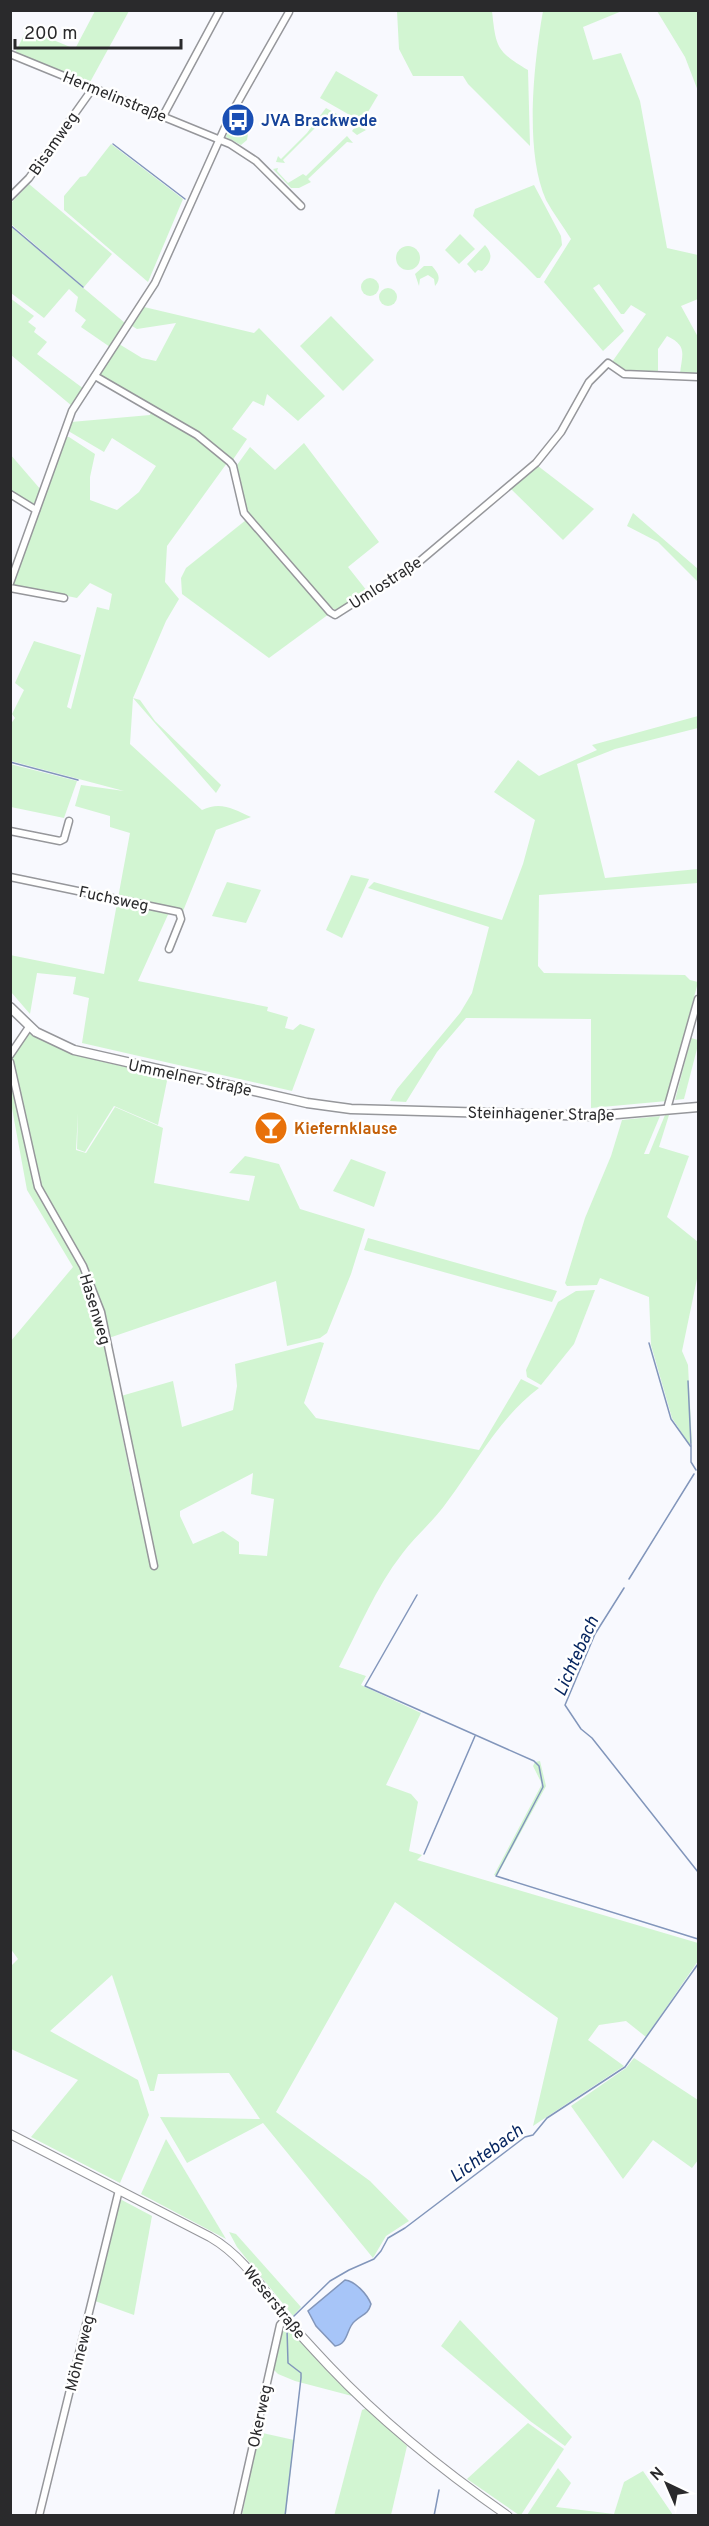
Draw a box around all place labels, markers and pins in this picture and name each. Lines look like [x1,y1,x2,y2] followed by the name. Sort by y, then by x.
[220,102,256,138] bus stop icon: JVA Brackwede
[261,112,377,132] place label: JVA Brackwede
[253,1110,289,1146] bar icon: Kiefernklause
[294,1120,398,1140] place label: Kiefernklause

